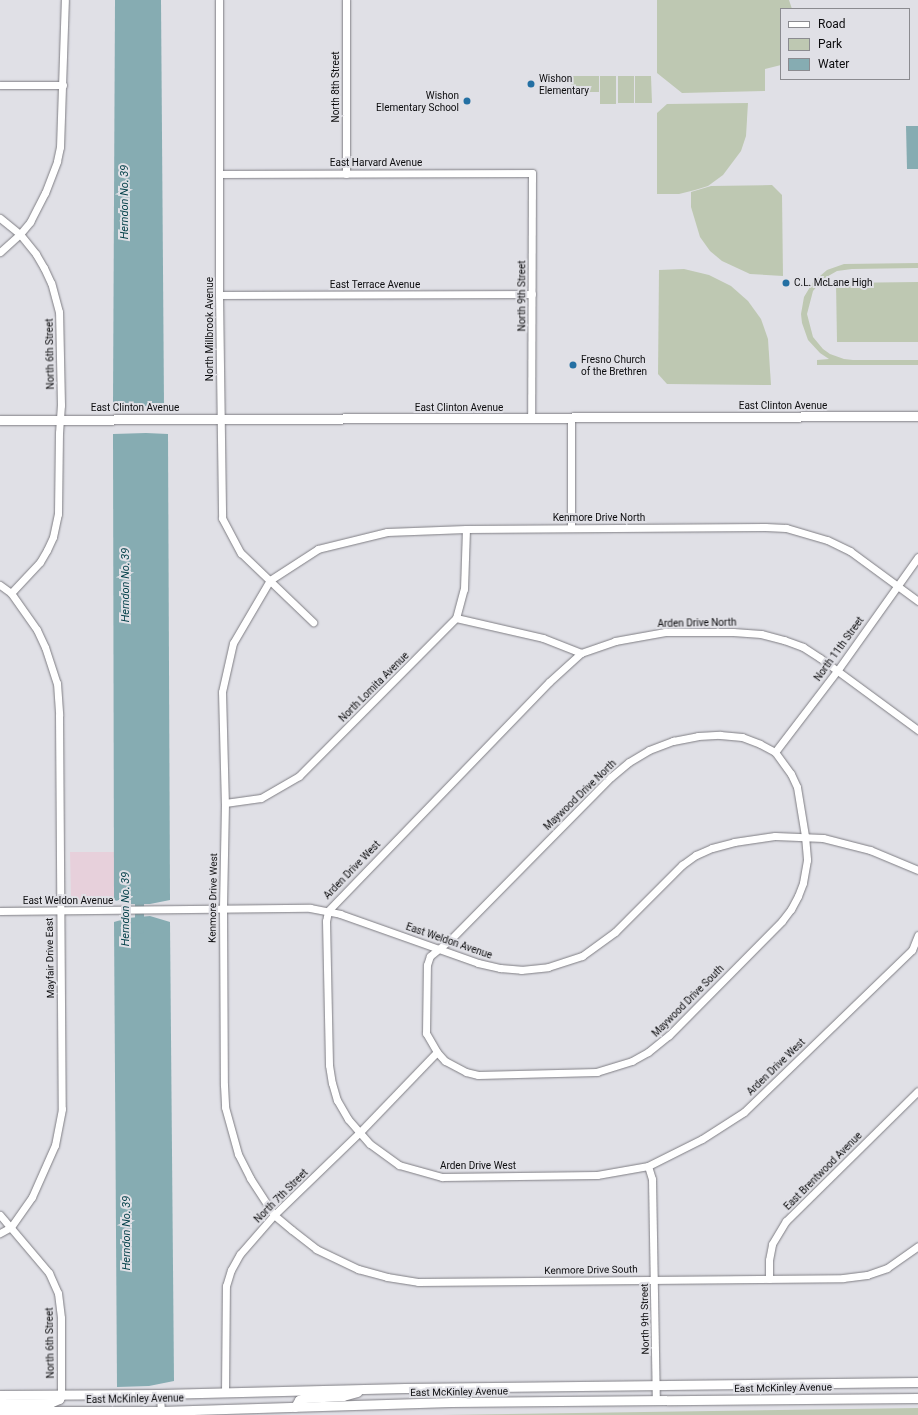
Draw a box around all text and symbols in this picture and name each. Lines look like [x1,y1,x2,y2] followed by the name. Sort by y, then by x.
[780,8,910,80] legend
[818,17,846,31] text: Road
[818,37,842,51] text: Park
[330,52,342,122] street label: North 8th Street
[818,57,849,71] text: Water
[539,72,589,96] place label: Wishon Elementary
[526,79,536,89] marker: Wishon Elementary
[376,89,459,112] place label: Wishon Elementary School
[462,96,472,106] marker: Wishon Elementary School
[330,157,422,169] street label: East Harvard Avenue
[118,165,132,239] water label: Herndon No. 39
[516,261,528,331] street label: North 9th Street
[204,277,216,381] street label: North Millbrook Avenue
[794,277,872,289] place label: C.L. McLane High
[781,278,791,288] marker: C.L. McLane High
[330,279,420,291] street label: East Terrace Avenue
[43,318,57,390] street label: North 6th Street
[581,353,647,376] place label: Fresno Church of the Brethren
[568,360,578,370] marker: Fresno Church of the Brethren
[739,400,827,412] street label: East Clinton Avenue
[91,402,179,414] street label: East Clinton Avenue
[415,402,503,414] street label: East Clinton Avenue
[553,512,645,524] street label: Kenmore Drive North
[119,548,133,622] water label: Herndon No. 39
[812,614,866,684] street label: North 11th Street
[657,616,737,630] street label: Arden Drive North
[337,650,411,724] street label: North Lomita Avenue
[541,757,619,833] street label: Maywood Drive North
[321,838,383,902] street label: Arden Drive West
[206,853,220,943] street label: Kenmore Drive West
[119,872,133,946] water label: Herndon No. 39
[23,895,113,907] street label: East Weldon Avenue
[43,918,57,998] street label: Mayfair Drive East
[404,921,494,961] street label: East Weldon Avenue
[650,963,726,1039] street label: Maywood Drive South
[744,1036,808,1098] street label: Arden Drive West
[781,1129,865,1213] street label: East Brentwood Avenue
[440,1160,516,1172] street label: Arden Drive West
[252,1167,310,1225] street label: North 7th Street
[120,1196,134,1270] water label: Herndon No. 39
[544,1263,638,1277] street label: Kenmore Drive South
[638,1283,652,1355] street label: North 9th Street
[43,1307,57,1379] street label: North 6th Street
[734,1381,832,1395] street label: East McKinley Avenue
[410,1385,508,1399] street label: East McKinley Avenue
[86,1392,184,1406] street label: East McKinley Avenue

